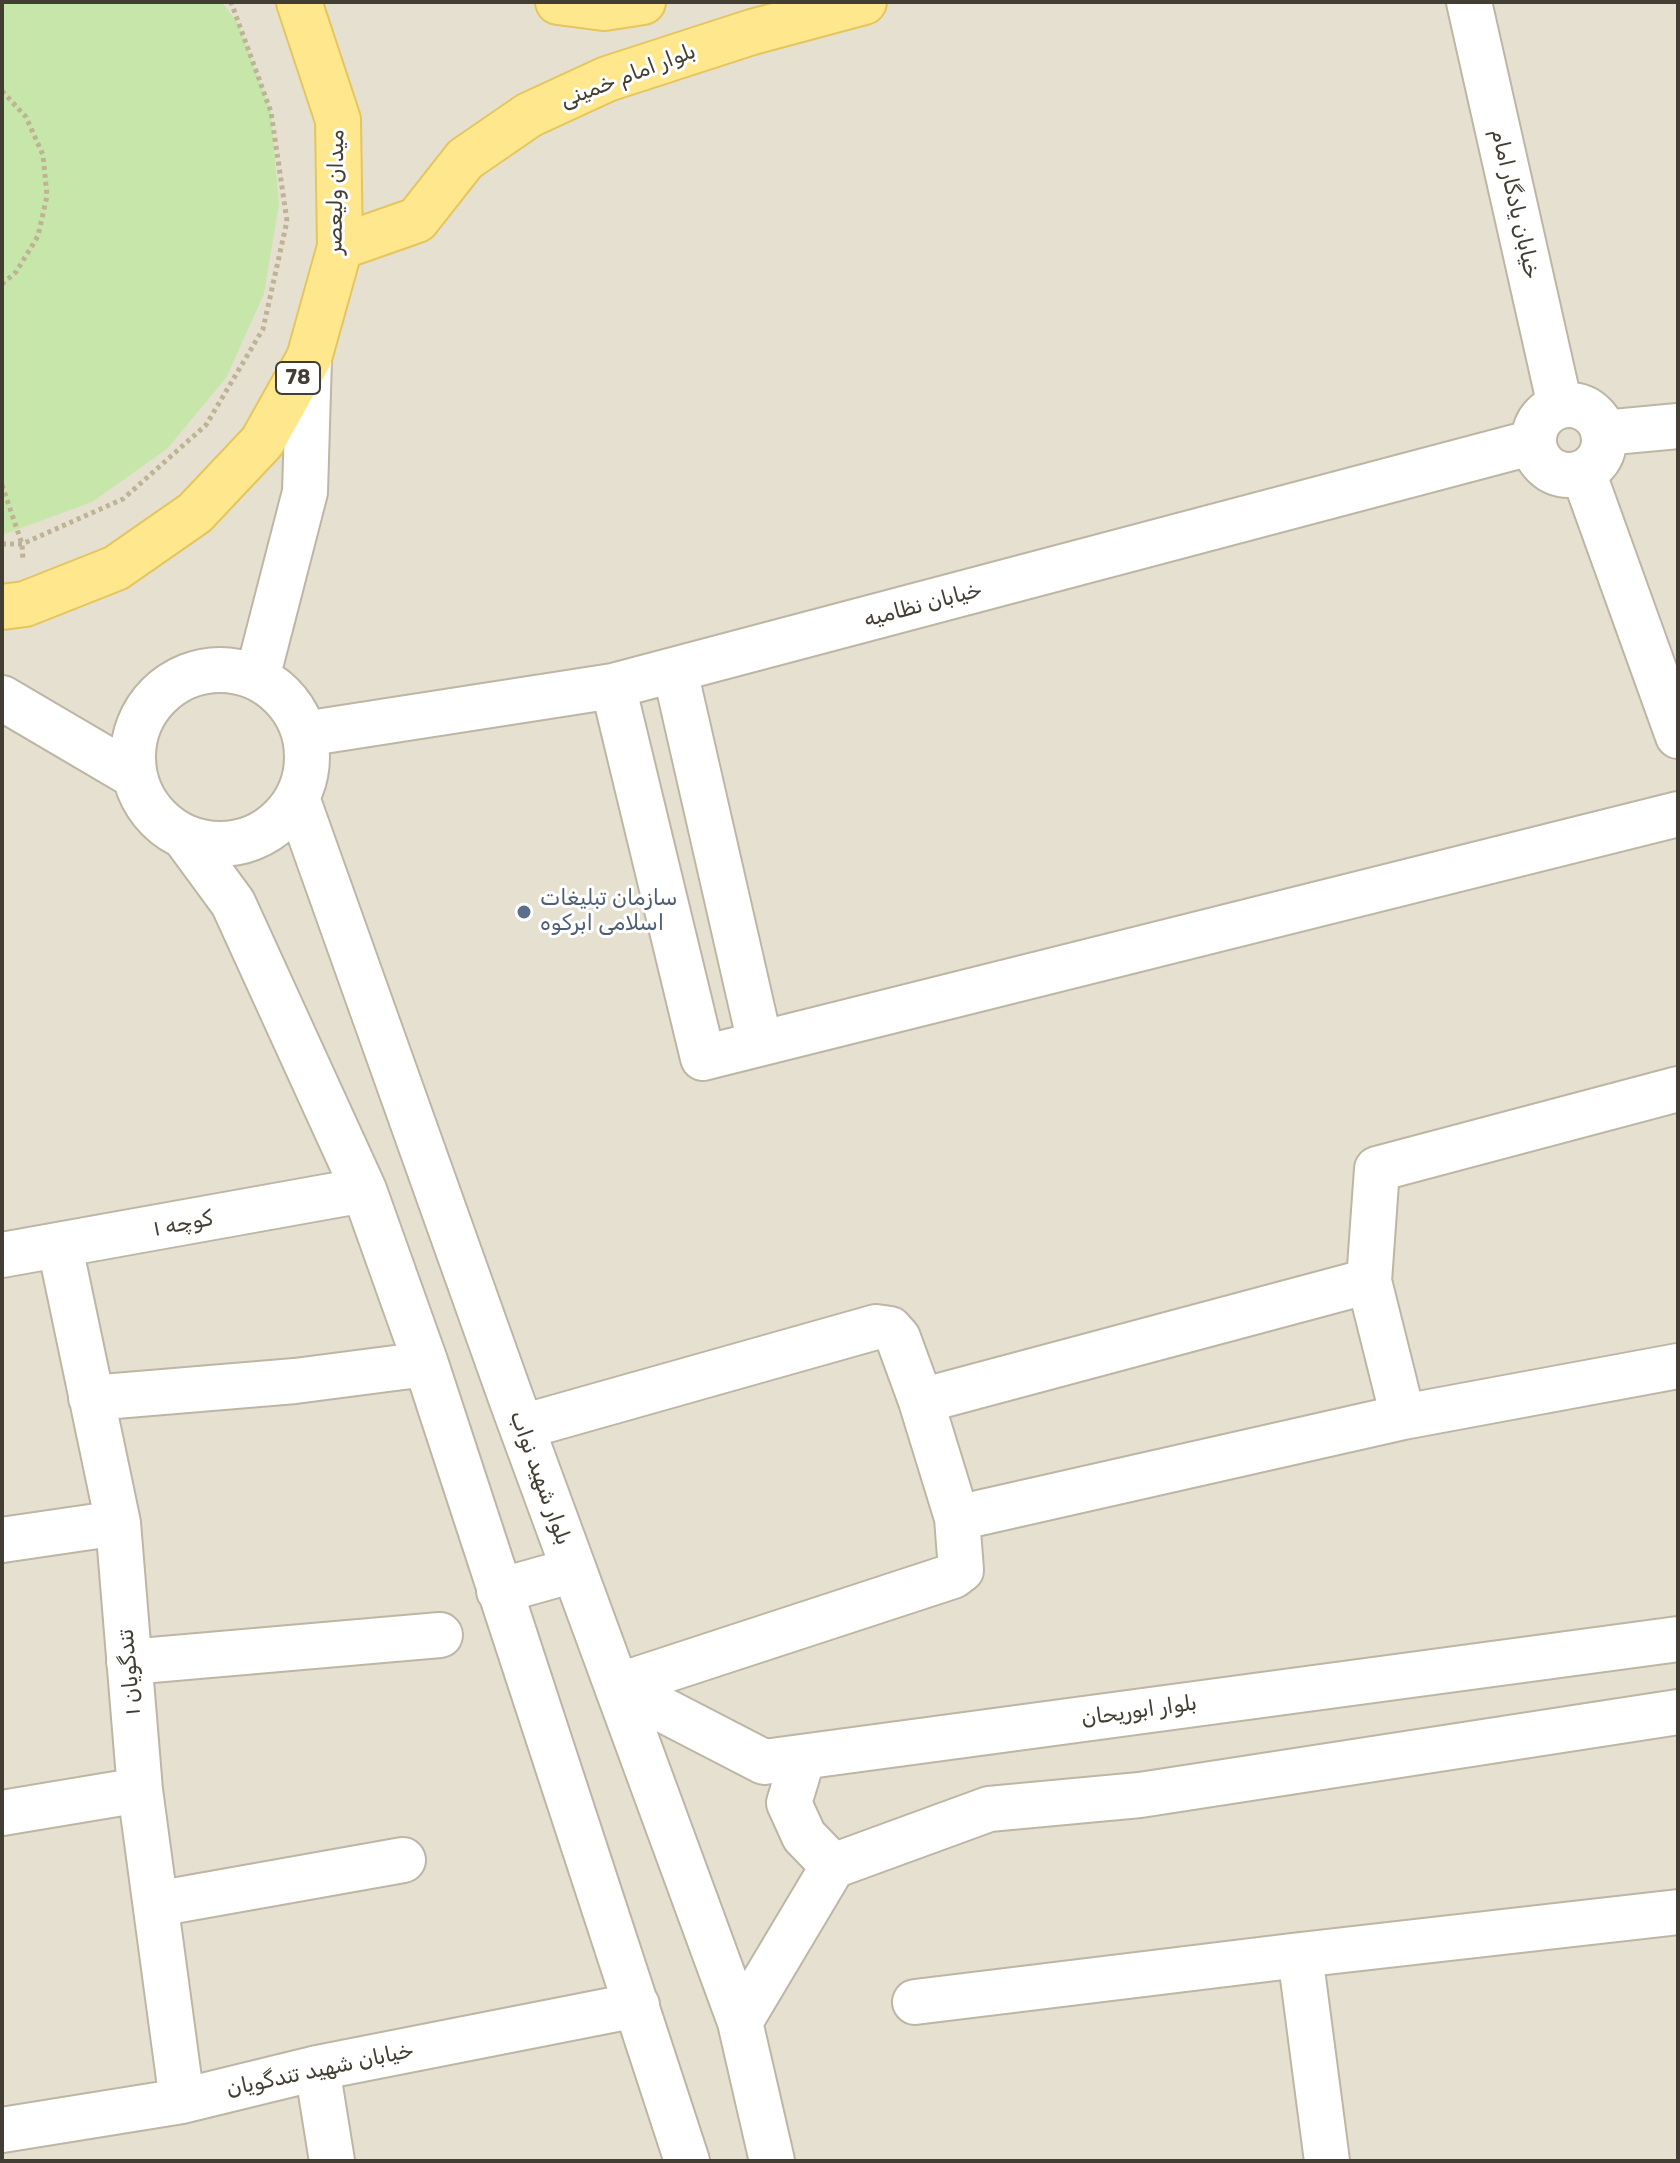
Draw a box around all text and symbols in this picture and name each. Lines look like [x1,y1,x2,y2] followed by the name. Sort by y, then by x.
[556,38,700,114] street label: بلوار امام خمینی
[1485,127,1545,281] street label: خیابان یادگار امام
[322,129,350,255] street label: میدان ولیعصر
[276,362,320,394] road number: 78
[861,577,985,633] street label: خیابان نظامیه
[540,886,677,938] place label: سازمان تبلیغات اسلامی ابرکوه
[515,903,533,921] marker: سازمان تبلیغات اسلامی ابرکوه
[151,1205,215,1243] street label: کوچه ۱
[503,1407,577,1549] street label: بلوار شهید نواب
[113,1628,147,1716] street label: تندگویان ۱
[1079,1690,1199,1732] street label: بلوار ابوریحان
[224,2037,416,2103] street label: خیابان شهید تندگویان

